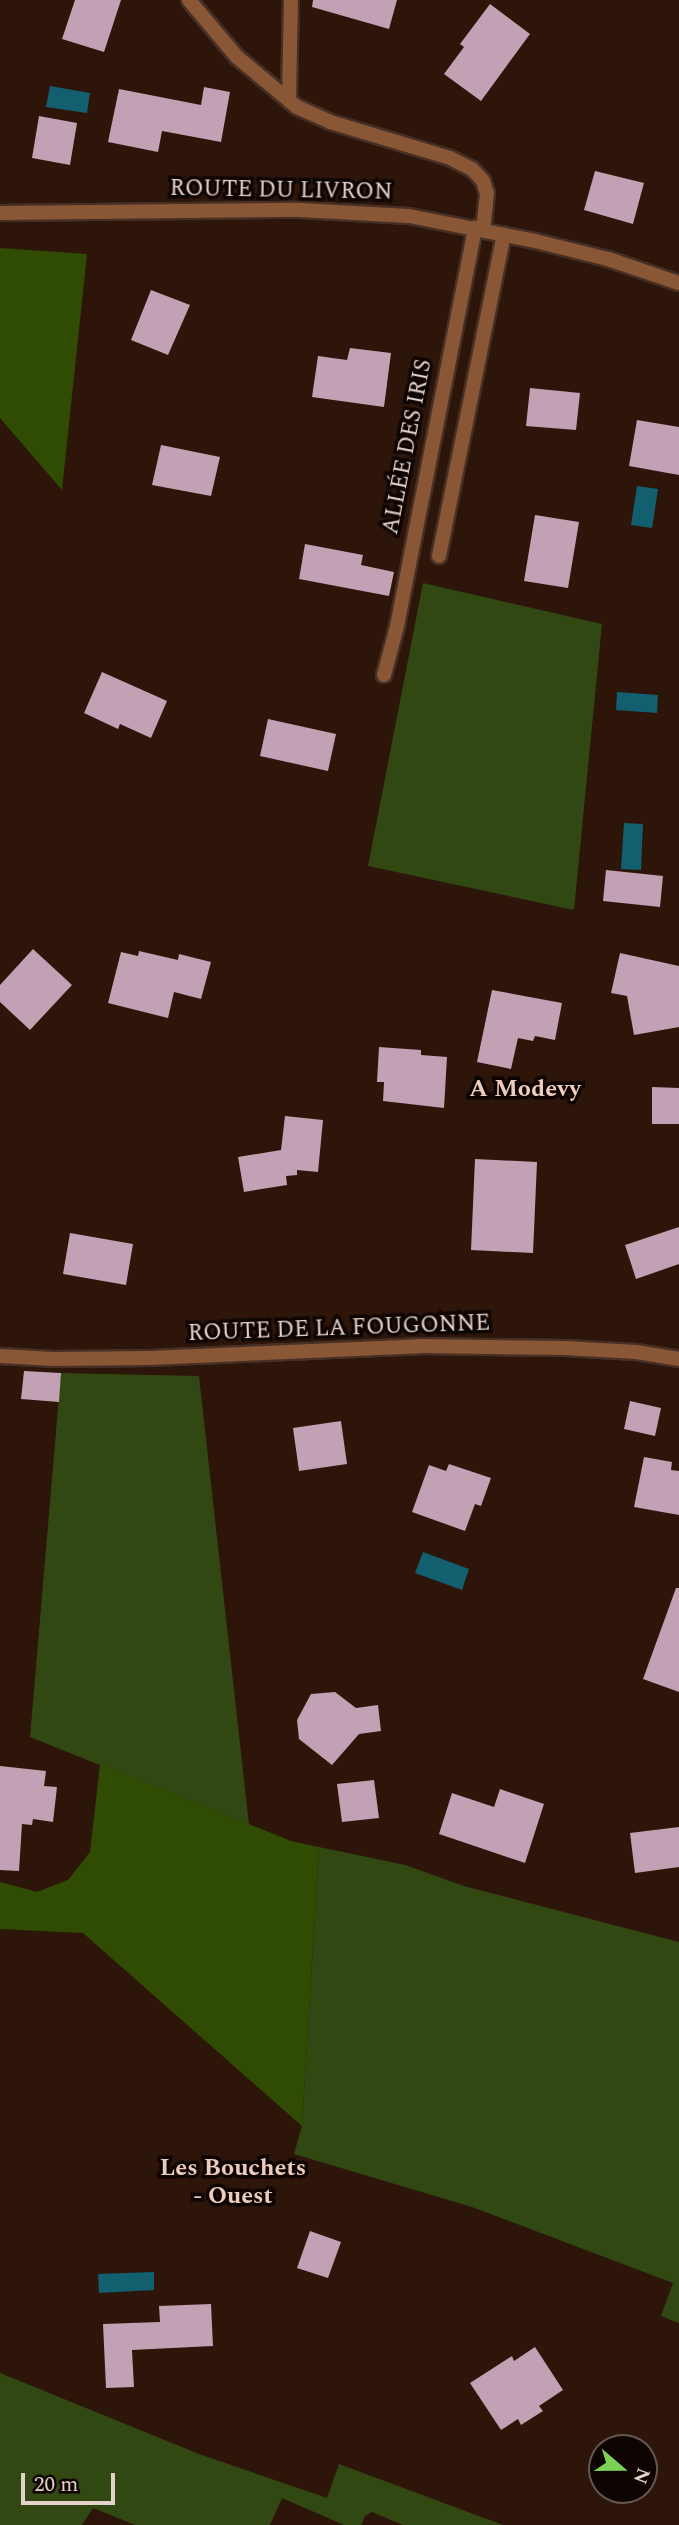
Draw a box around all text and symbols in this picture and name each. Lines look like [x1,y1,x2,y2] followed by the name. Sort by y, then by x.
[169,175,393,207] street label: ROUTE DU LIVRON
[377,357,439,537] street label: ALLÉE DES IRIS
[469,1076,581,1104] district label: A Modevy
[187,1310,491,1348] street label: ROUTE DE LA FOUGONNE
[160,2155,306,2211] district label: Les Bouchets - Ouest
[588,2434,658,2504] north arrow
[24,2458,119,2502] scale bar
[625,2463,658,2488] text: N
[34,2469,78,2501] text: 20 m

